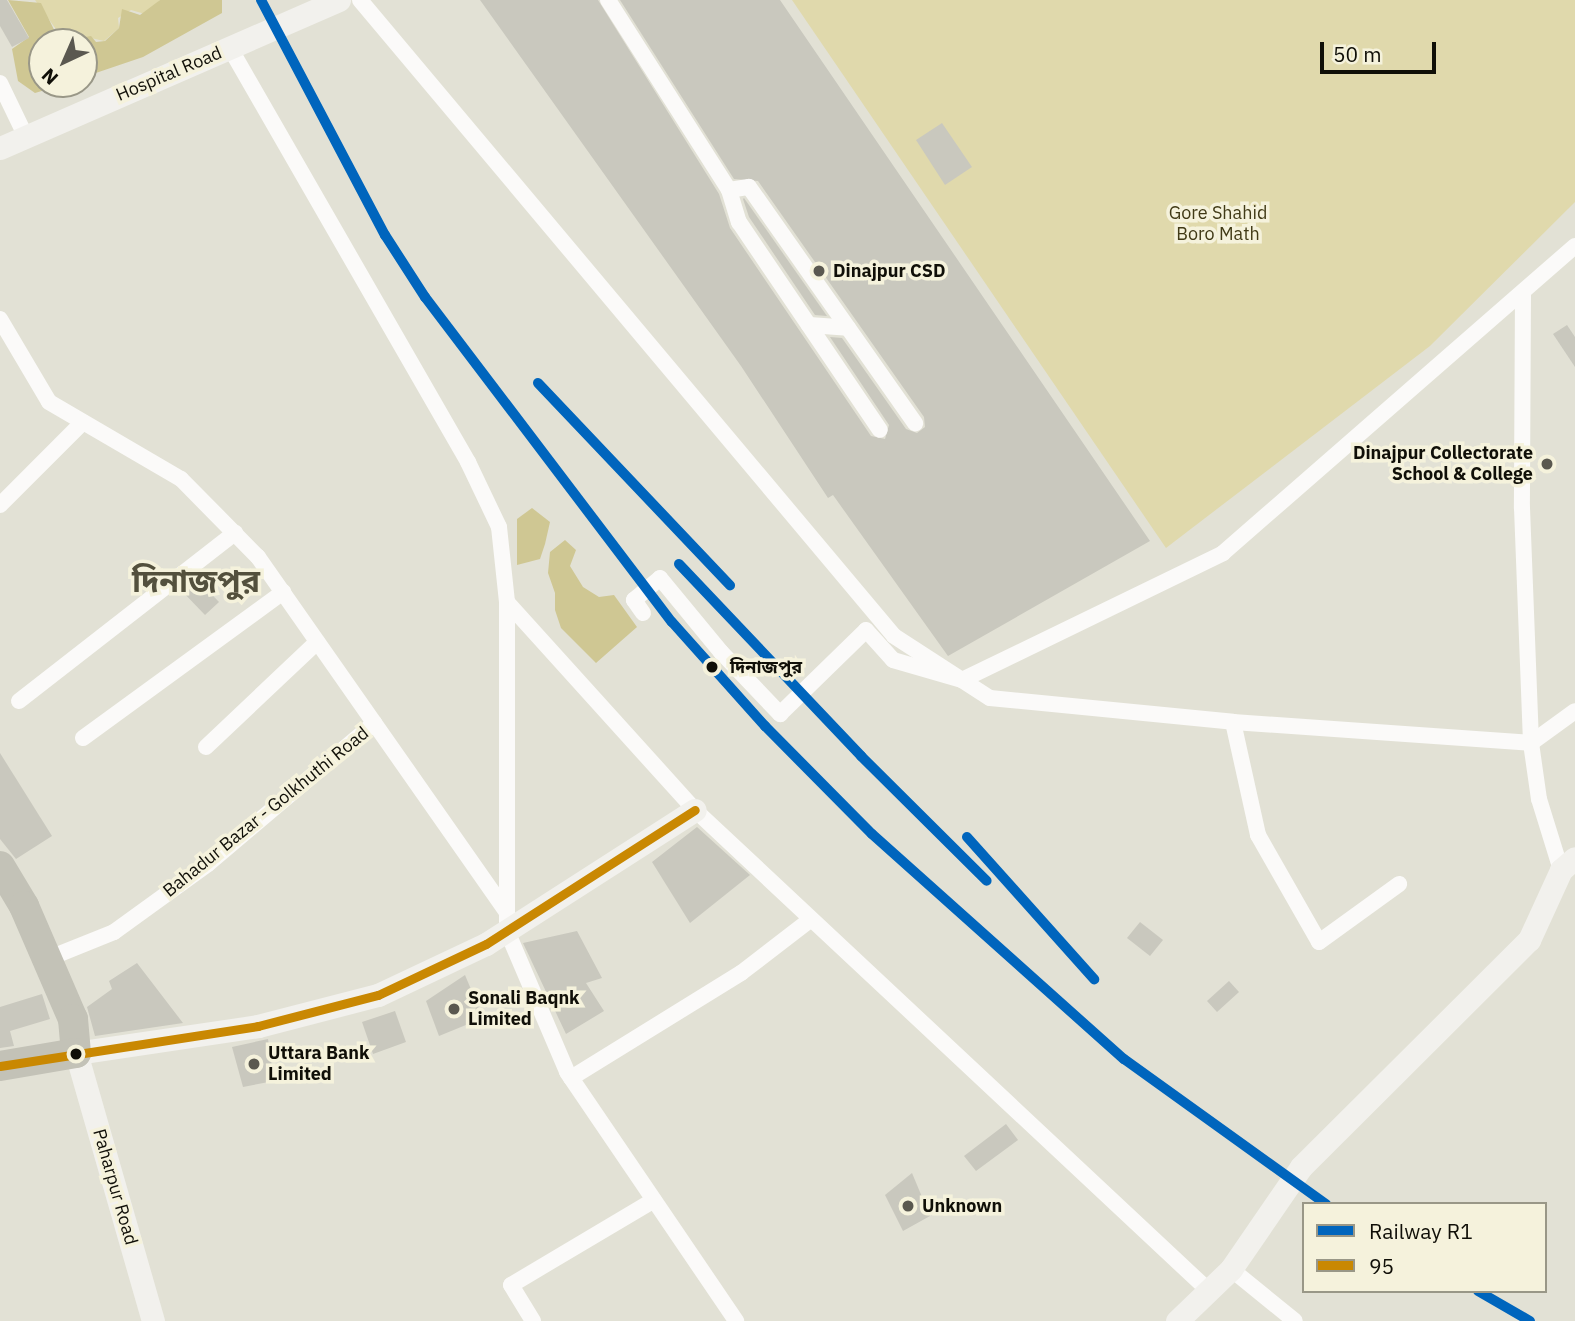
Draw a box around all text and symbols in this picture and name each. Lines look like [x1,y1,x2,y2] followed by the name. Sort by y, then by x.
[28,28,98,98] north arrow
[1323,28,1438,72] scale bar
[1333,40,1382,68] text: 50 m
[113,42,225,106] street label: Hospital Road
[37,63,63,90] text: N
[1169,203,1267,246] park label: Gore Shahid Boro Math
[833,260,945,282] place label: Dinajpur CSD
[811,263,827,279] marker: Dinajpur CSD
[1353,443,1533,486] place label: Dinajpur Collectorate School & College
[1539,456,1555,472] marker: Dinajpur Collectorate School & College
[132,561,260,599] district label: দিনাজপুর
[701,656,723,678] marker: দিনাজপুর
[730,656,802,678] place label: দিনাজপুর
[159,722,373,902] street label: Bahadur Bazar - Golkhuthi Road
[468,988,580,1030] place label: Sonali Baqnk Limited
[446,1001,462,1017] marker: Sonali Baqnk Limited
[268,1043,369,1086] place label: Uttara Bank Limited
[69,1047,83,1061] unlabelled marker
[246,1056,262,1072] marker: Uttara Bank Limited
[88,1127,142,1247] street label: Paharpur Road
[922,1195,1002,1217] place label: Unknown
[900,1198,916,1214] marker: Unknown
[1302,1202,1547,1293] legend
[1369,1217,1473,1245] text: Railway R1
[1369,1252,1394,1280] text: 95

